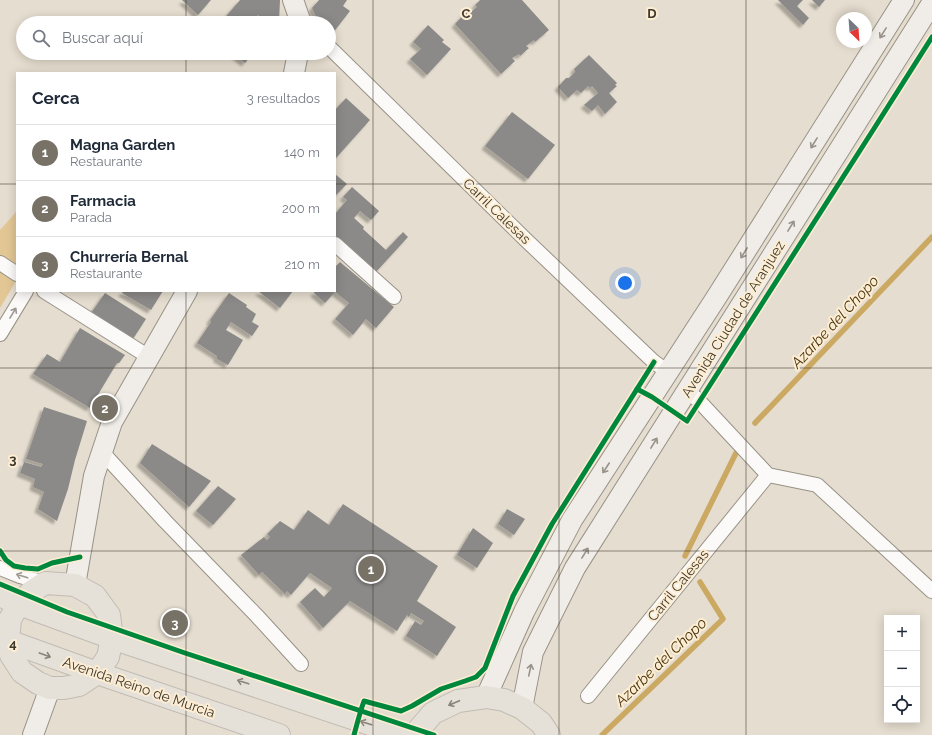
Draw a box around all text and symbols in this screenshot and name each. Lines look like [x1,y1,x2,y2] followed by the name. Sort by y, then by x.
[462,6,471,21] text: C
[647,6,657,21] text: D
[836,12,872,48] north arrow
[16,16,336,60] search box
[30,27,52,49] icon: search
[879,27,887,39] one-way arrow
[62,29,143,47] text: Buscar aquí
[32,88,80,108] text: Cerca
[247,91,320,106] text: 3 resultados
[70,136,175,154] text: Magna Garden
[810,137,818,148] one-way arrow
[42,145,48,160] text: 1
[284,145,320,160] text: 140 m
[70,154,142,169] text: Restaurante
[460,175,534,247] street label: Carril Calesas
[70,192,136,210] text: Farmacia
[41,201,49,216] text: 2
[282,201,320,216] text: 200 m
[70,210,112,225] text: Parada
[787,221,795,232] one-way arrow
[678,238,788,400] street label: Avenida Ciudad de Aranjuez
[740,247,748,259] one-way arrow
[70,248,188,266] text: Churrería Bernal
[41,257,49,272] text: 3
[284,257,320,272] text: 210 m
[70,266,142,281] text: Restaurante
[787,272,882,373] water label: Azarbe del Chopo
[615,273,635,293] your location
[9,307,17,319] one-way arrow
[92,393,118,423] pin: 2
[651,437,659,449] one-way arrow
[9,452,17,467] text: 3
[602,462,610,473] one-way arrow
[644,546,712,624] street label: Carril Calesas
[581,547,589,559] one-way arrow
[358,554,384,584] pin: 1
[16,572,28,580] one-way arrow
[162,608,188,638] pin: 3
[611,614,710,711] water label: Azarbe del Chopo
[884,615,920,723] map controls
[884,615,920,651] button: +
[9,636,17,651] text: 4
[38,651,50,659] one-way arrow
[884,651,920,687] button: −
[61,653,217,721] street label: Avenida Reino de Murcia
[526,663,534,676] one-way arrow
[237,678,250,685] one-way arrow
[884,687,920,723] button: locate
[449,700,461,707] one-way arrow
[360,719,373,726] one-way arrow

